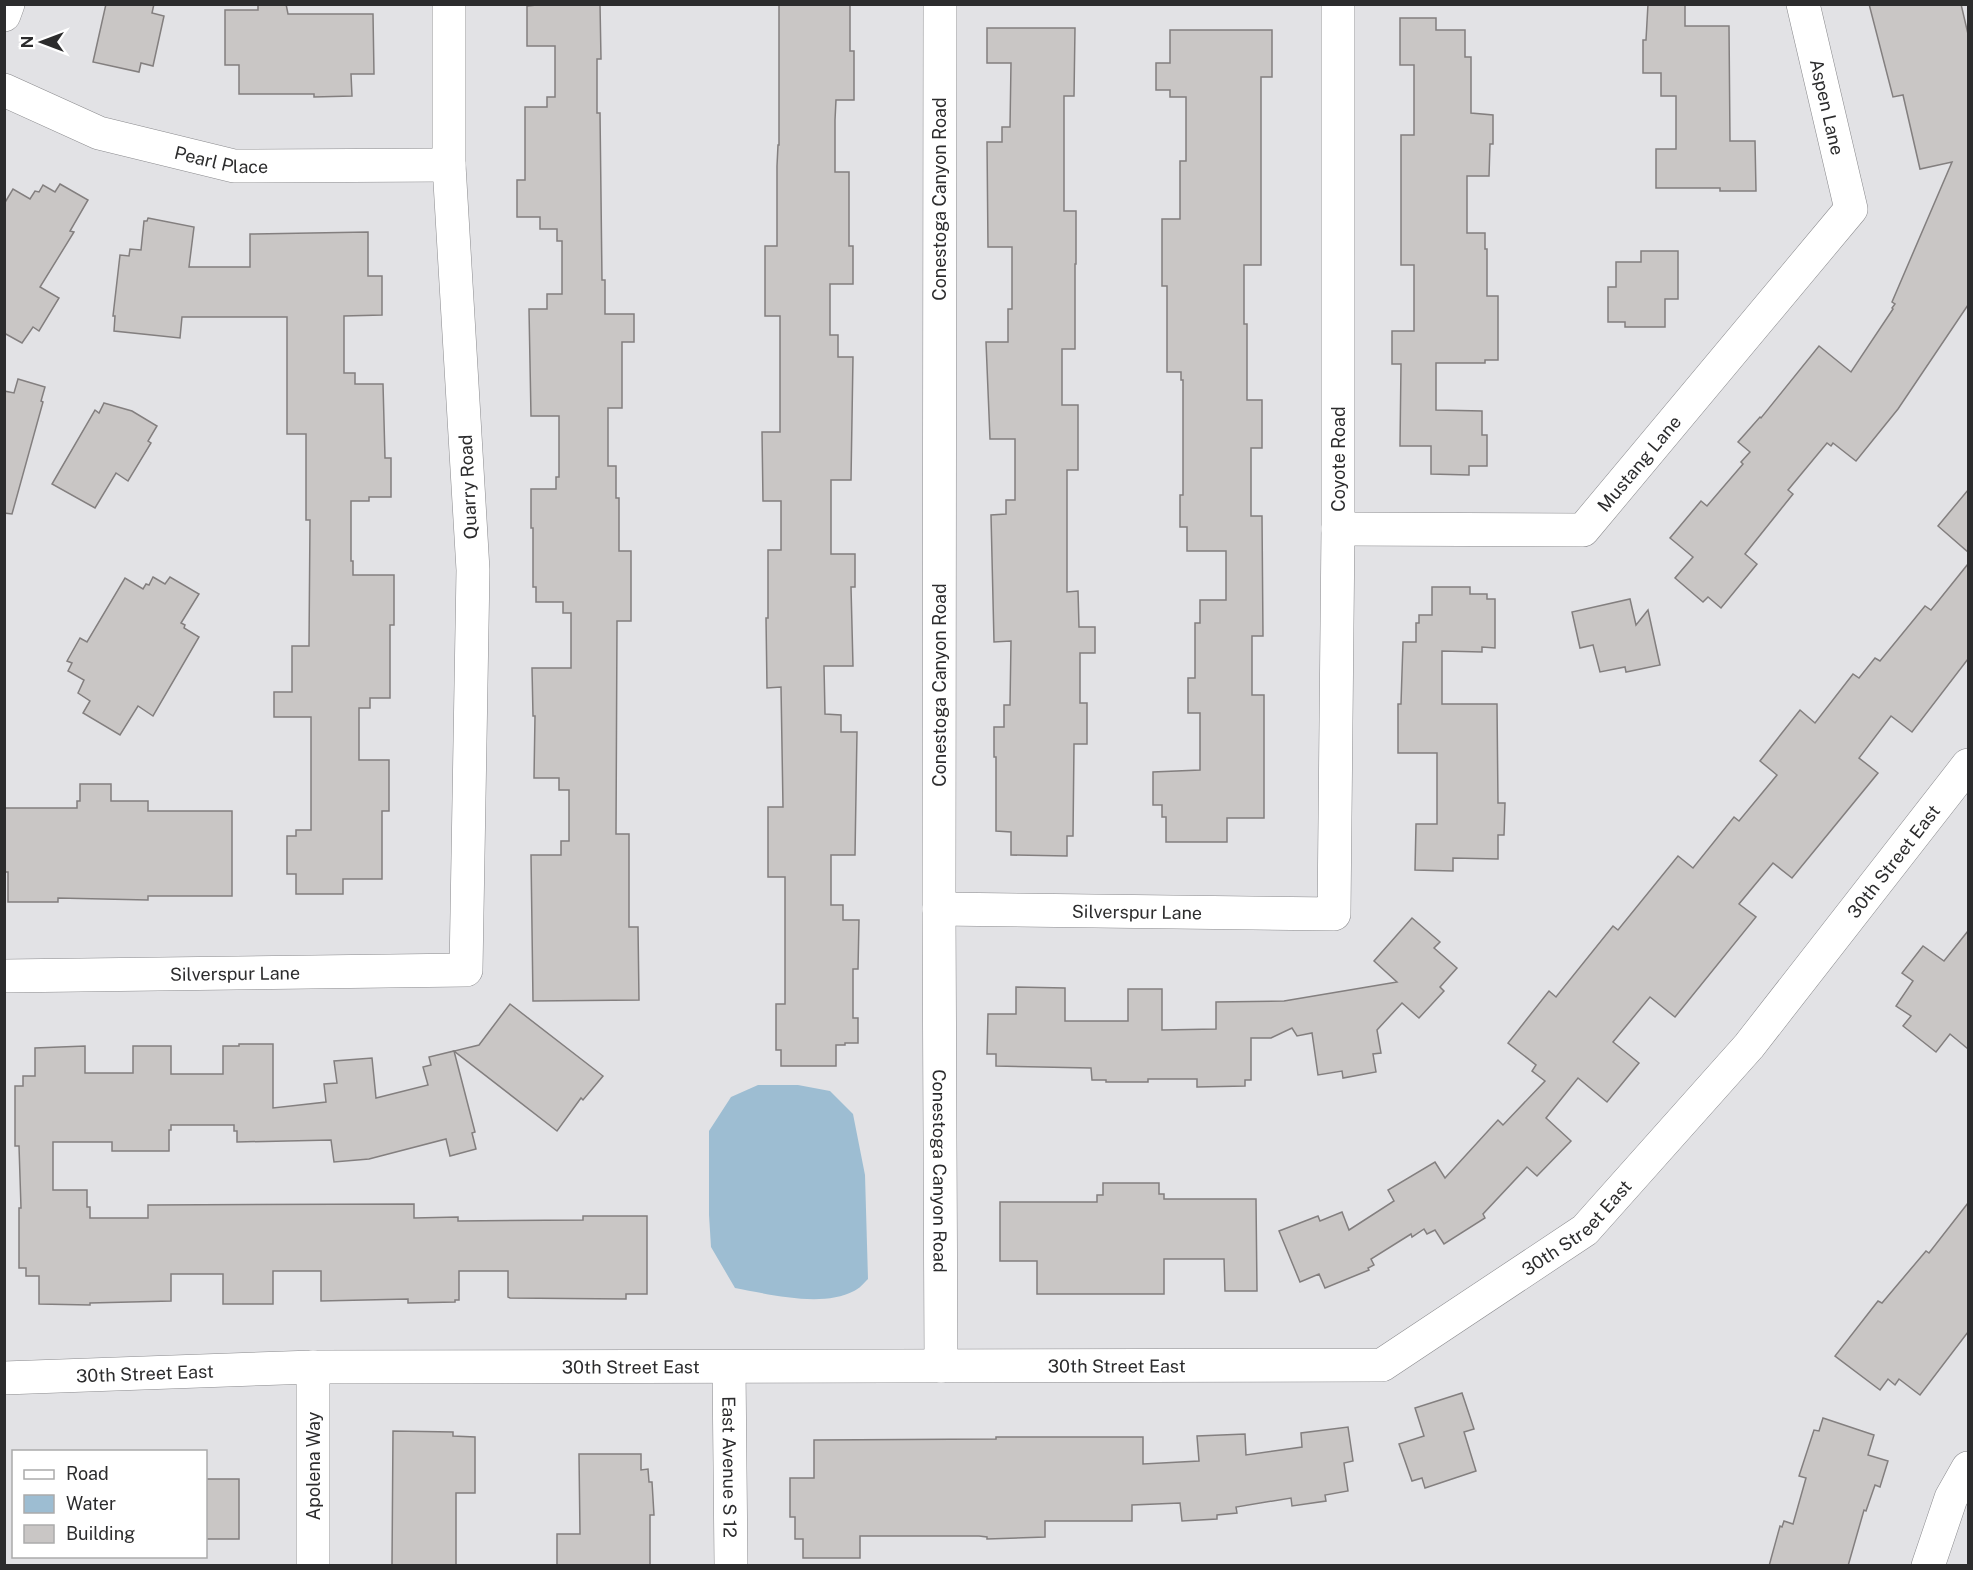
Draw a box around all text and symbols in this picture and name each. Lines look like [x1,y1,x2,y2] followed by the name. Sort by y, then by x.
[12,12,72,72] north arrow
[18,36,37,48] text: N
[1806,57,1848,157] street label: Aspen Lane
[929,97,950,301] street label: Conestoga Canyon Road
[172,141,268,177] street label: Pearl Place
[1328,406,1349,512] street label: Coyote Road
[1593,411,1685,516] street label: Mustang Lane
[455,434,481,540] street label: Quarry Road
[929,583,950,787] street label: Conestoga Canyon Road
[1843,800,1944,922] street label: 30th Street East
[1072,900,1202,923] street label: Silverspur Lane
[170,962,300,984] street label: Silverspur Lane
[929,1069,951,1273] street label: Conestoga Canyon Road
[1518,1175,1635,1280] street label: 30th Street East
[1048,1355,1186,1376] street label: 30th Street East
[562,1356,700,1377] street label: 30th Street East
[76,1360,214,1386] street label: 30th Street East
[719,1396,741,1538] street label: East Avenue S 12
[303,1411,324,1520] street label: Apolena Way
[12,1450,207,1558] legend
[66,1463,109,1484] text: Road
[66,1493,116,1514] text: Water
[66,1523,135,1544] text: Building

